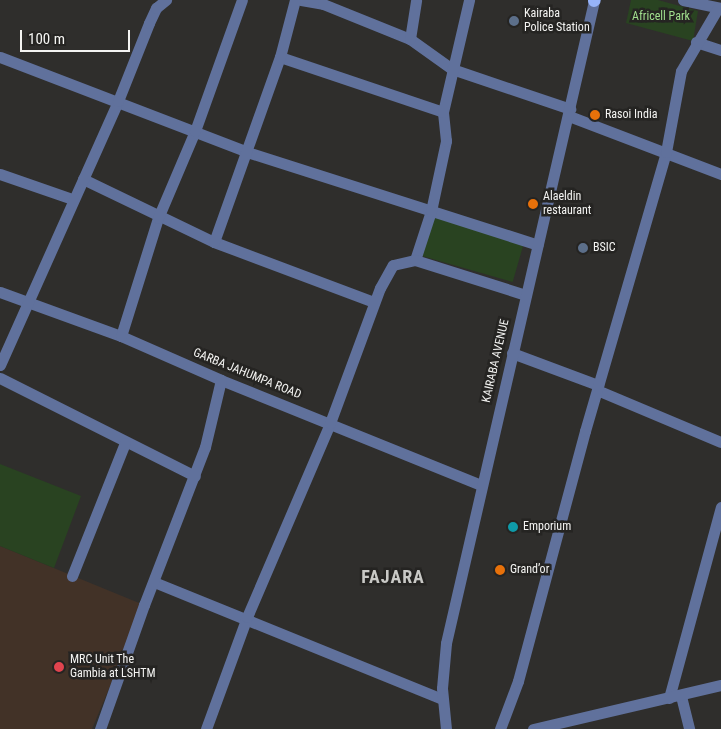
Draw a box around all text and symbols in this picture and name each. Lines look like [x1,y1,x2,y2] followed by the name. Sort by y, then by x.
[524,7,590,35] place label: Kairaba Police Station
[632,10,690,24] park label: Africell Park
[508,15,520,27] marker: Kairaba Police Station
[22,20,132,52] scale bar
[28,30,65,48] text: 100 m
[605,108,657,122] place label: Rasoi India
[589,109,601,121] marker: Rasoi India
[543,190,591,218] place label: Alaeldin restaurant
[527,198,539,210] marker: Alaeldin restaurant
[593,241,616,255] place label: BSIC
[577,242,589,254] marker: BSIC
[479,318,513,404] street label: KAIRABA AVENUE
[191,346,303,402] street label: GARBA JAHUMPA ROAD
[523,520,571,534] place label: Emporium
[507,521,519,533] marker: Emporium
[510,563,549,577] place label: Grand’or
[494,564,506,576] marker: Grand’or
[360,566,426,588] district label: FAJARA
[70,653,156,681] place label: MRC Unit The Gambia at LSHTM
[52,660,66,674] marker: MRC Unit The Gambia at LSHTM

